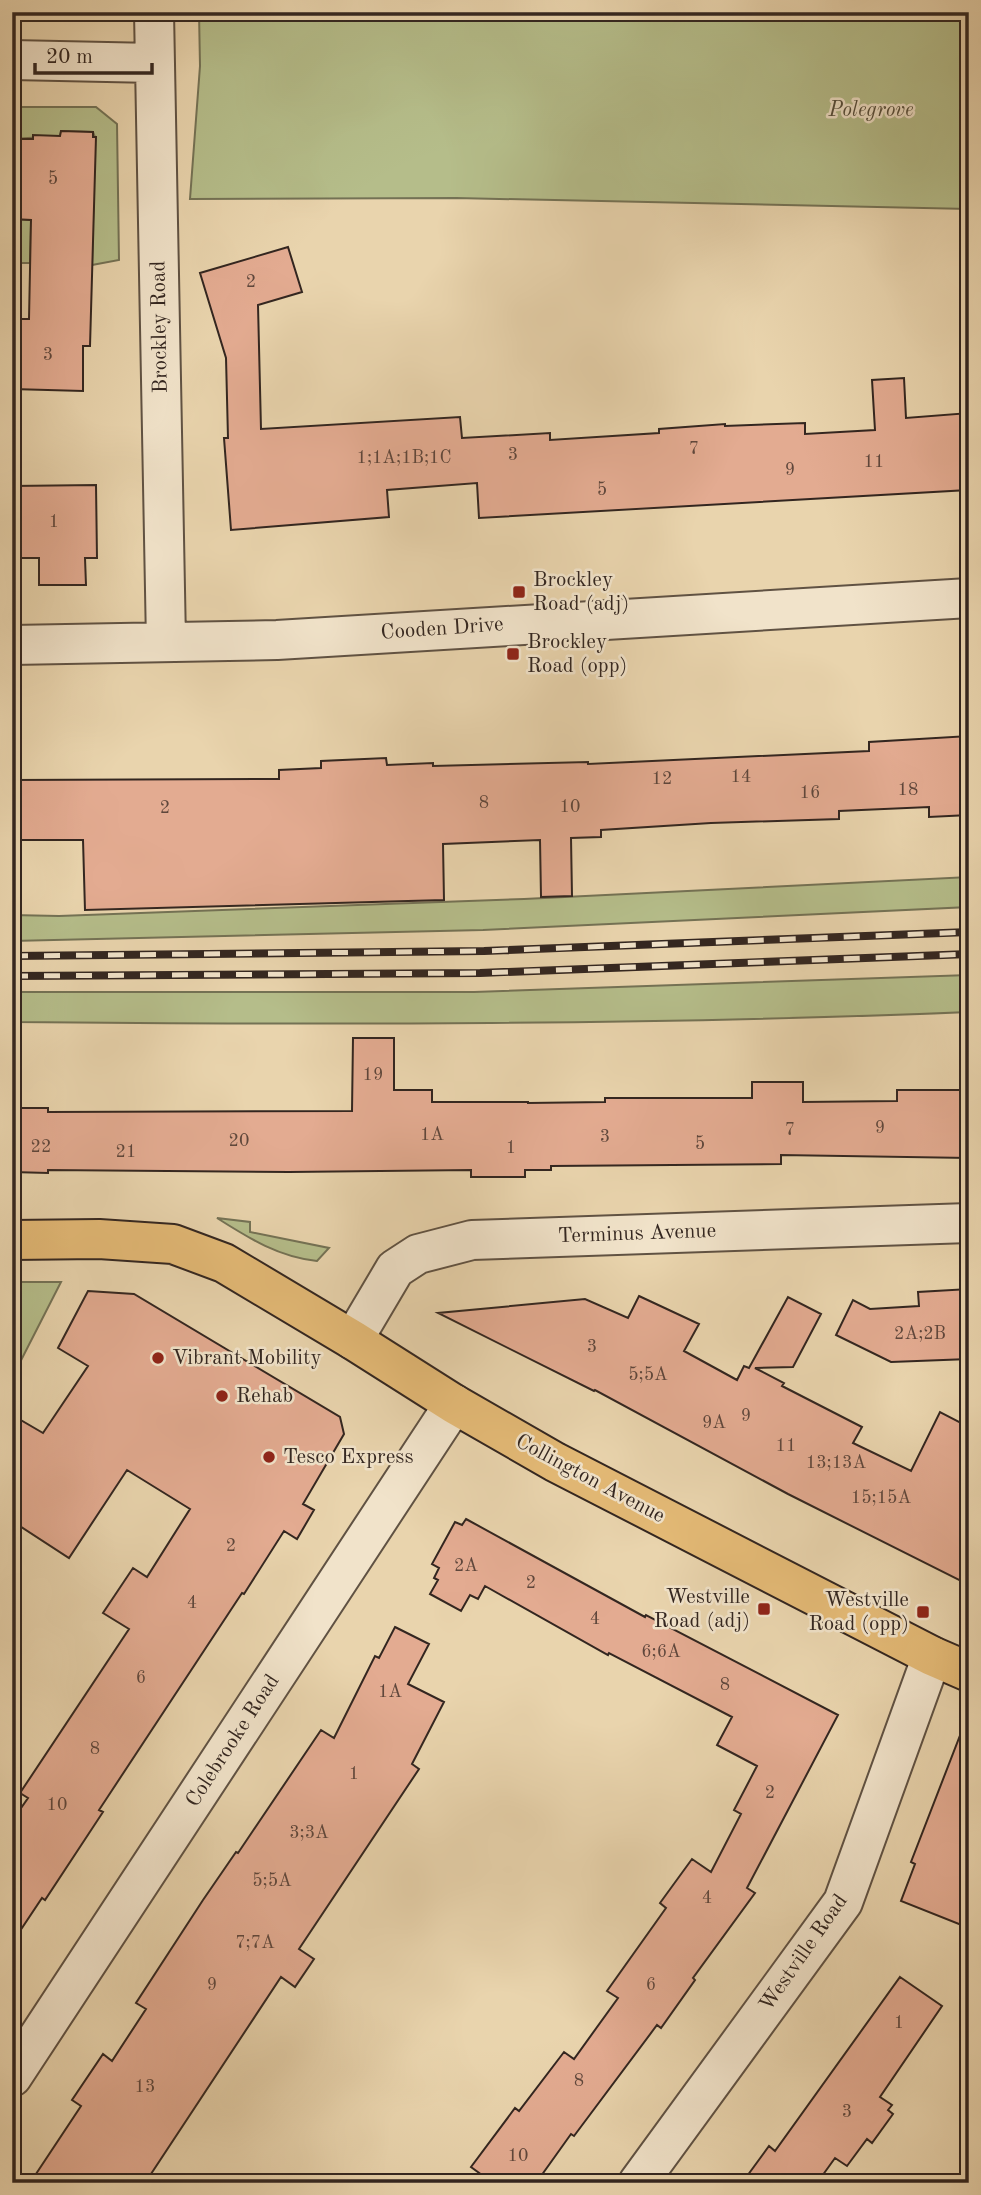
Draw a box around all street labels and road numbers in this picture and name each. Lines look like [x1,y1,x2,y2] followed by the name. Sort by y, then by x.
[148,260,172,394] street label: Brockley Road
[380,614,504,644] street label: Cooden Drive
[557,1221,717,1247] street label: Terminus Avenue
[512,1431,668,1527] street label: Collington Avenue
[182,1671,284,1811] street label: Colebrooke Road
[756,1891,852,2015] street label: Westville Road

